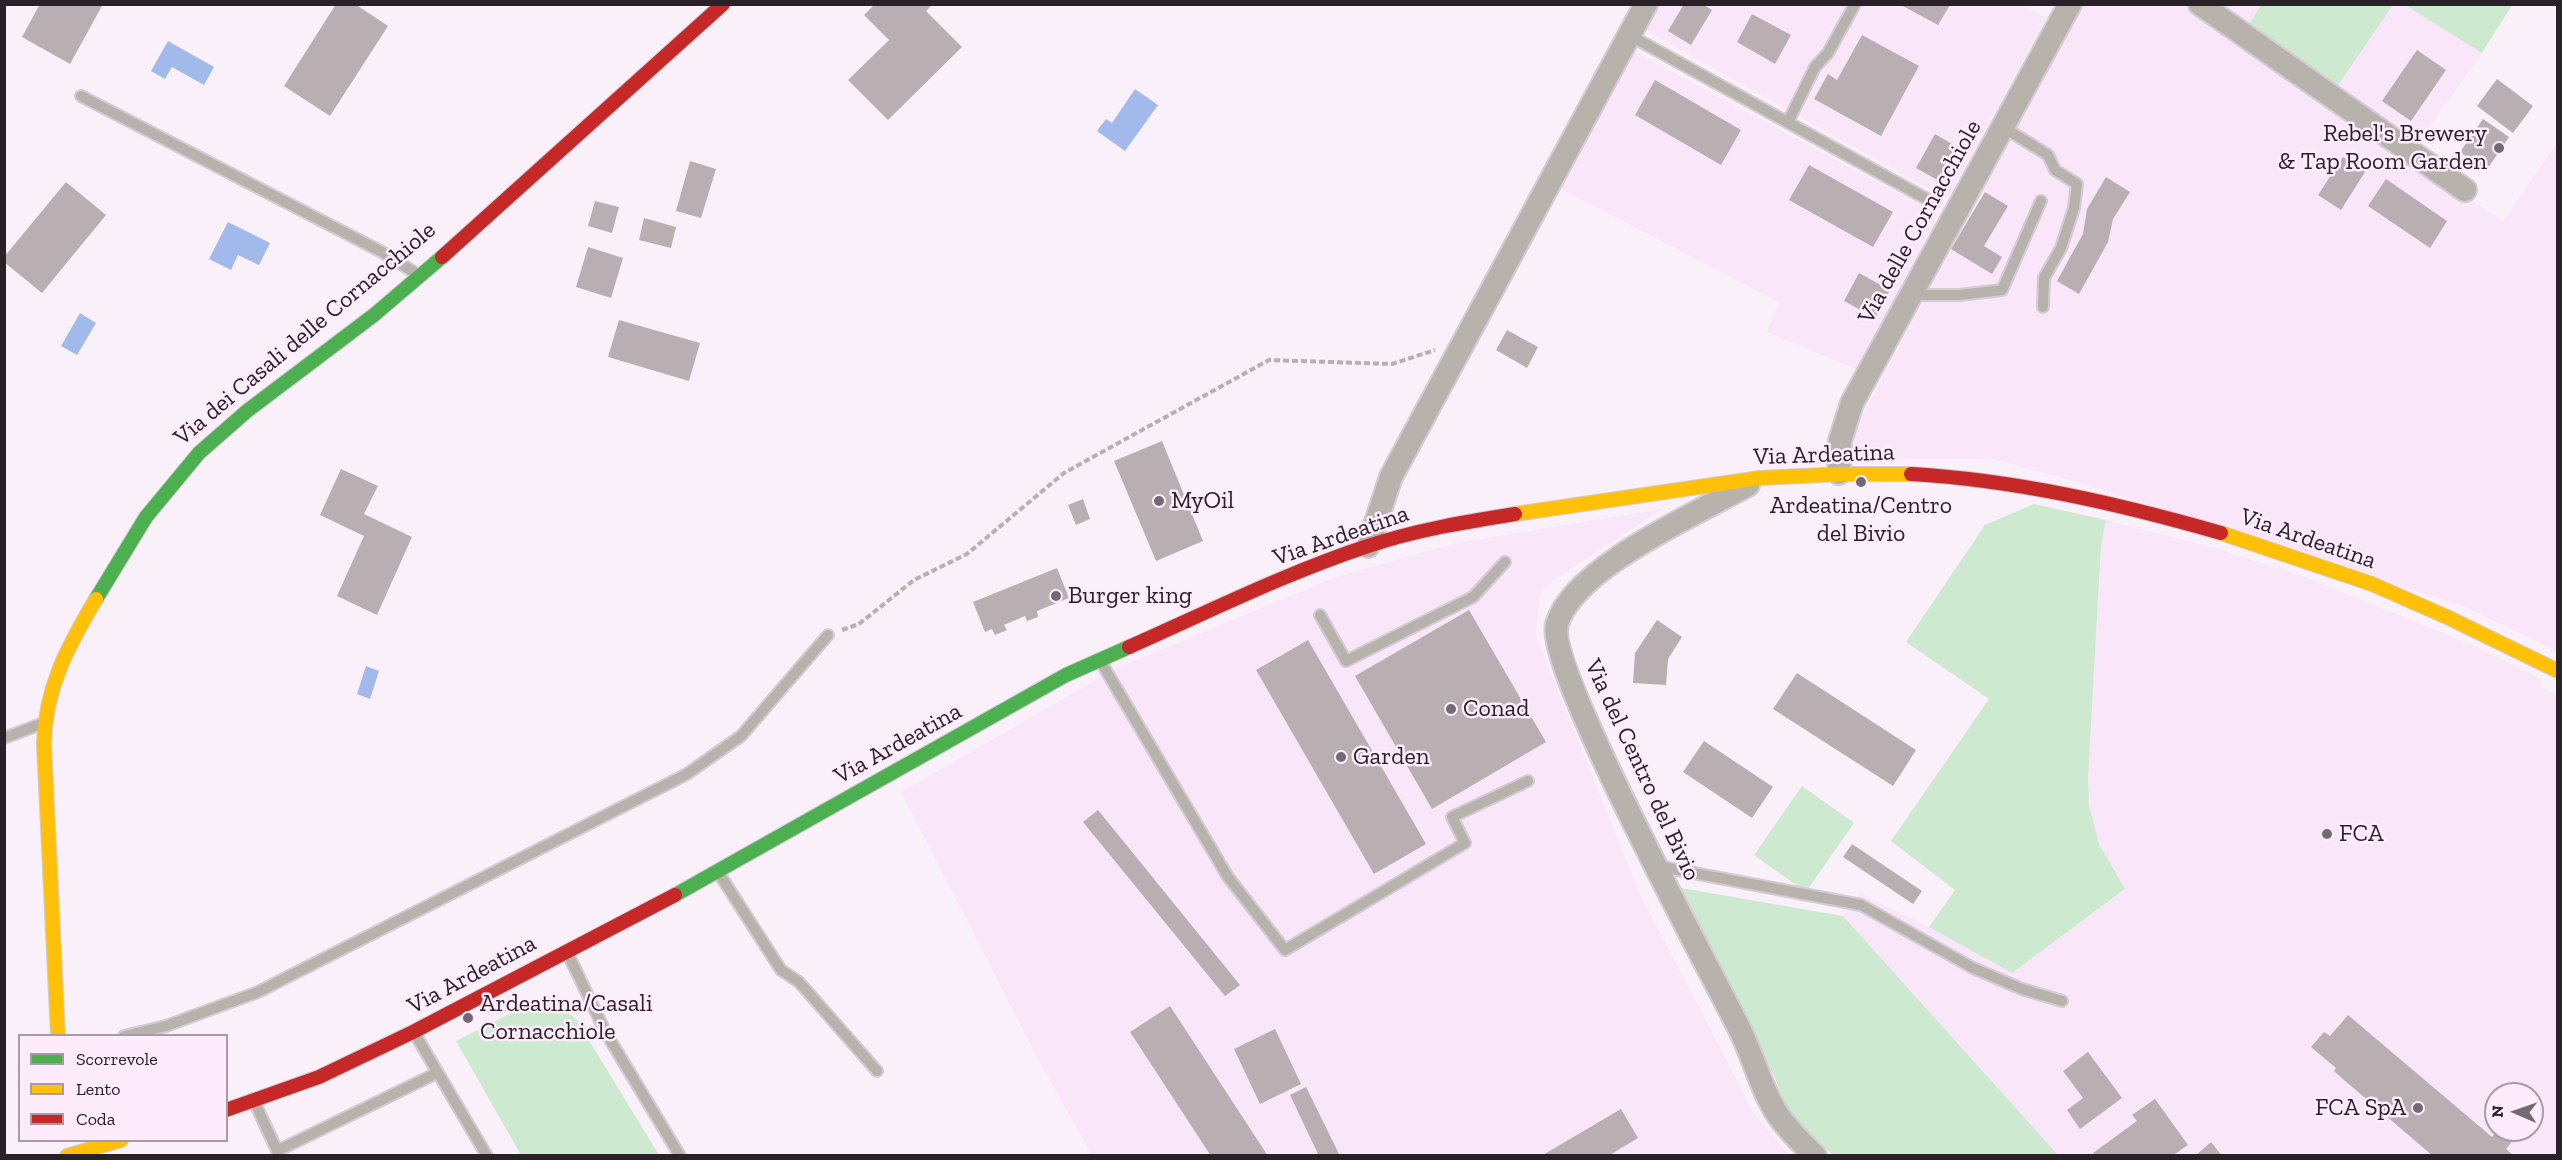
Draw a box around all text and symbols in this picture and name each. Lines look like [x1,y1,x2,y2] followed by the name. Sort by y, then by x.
[1852,115,1988,329] street label: Via delle Cornacchiole
[2278,120,2487,176] place label: Rebel's Brewery & Tap Room Garden
[2492,141,2506,155] marker: Rebel's Brewery & Tap Room Garden
[168,216,442,452] street label: Via dei Casali delle Cornacchiole
[1753,438,1895,472] street label: Via Ardeatina
[1854,475,1868,489] marker: Ardeatina/Centro del Bivio
[1171,487,1234,515] place label: MyOil
[1770,492,1952,548] place label: Ardeatina/Centro del Bivio
[1152,494,1166,508] marker: MyOil
[1269,499,1413,573] street label: Via Ardeatina
[2236,502,2380,576] street label: Via Ardeatina
[1068,582,1192,610] place label: Burger king
[1049,589,1063,603] marker: Burger king
[1578,655,1706,885] street label: Via del Centro del Bivio
[1463,695,1529,723] place label: Conad
[829,697,967,791] street label: Via Ardeatina
[1444,702,1458,716] marker: Conad
[1353,743,1429,771] place label: Garden
[1334,750,1348,764] marker: Garden
[2339,820,2383,848] place label: FCA
[2320,827,2334,841] marker: FCA
[403,929,541,1021] street label: Via Ardeatina
[480,990,653,1046] place label: Ardeatina/Casali Cornacchiole
[461,1011,475,1025] marker: Ardeatina/Casali Cornacchiole
[18,1034,228,1142] legend
[76,1048,158,1070] text: Scorrevole
[76,1078,121,1100] text: Lento
[2484,1082,2544,1142] north arrow
[2315,1094,2406,1122] place label: FCA SpA
[2411,1101,2425,1115] marker: FCA SpA
[2488,1105,2507,1118] text: N
[76,1108,115,1130] text: Coda

